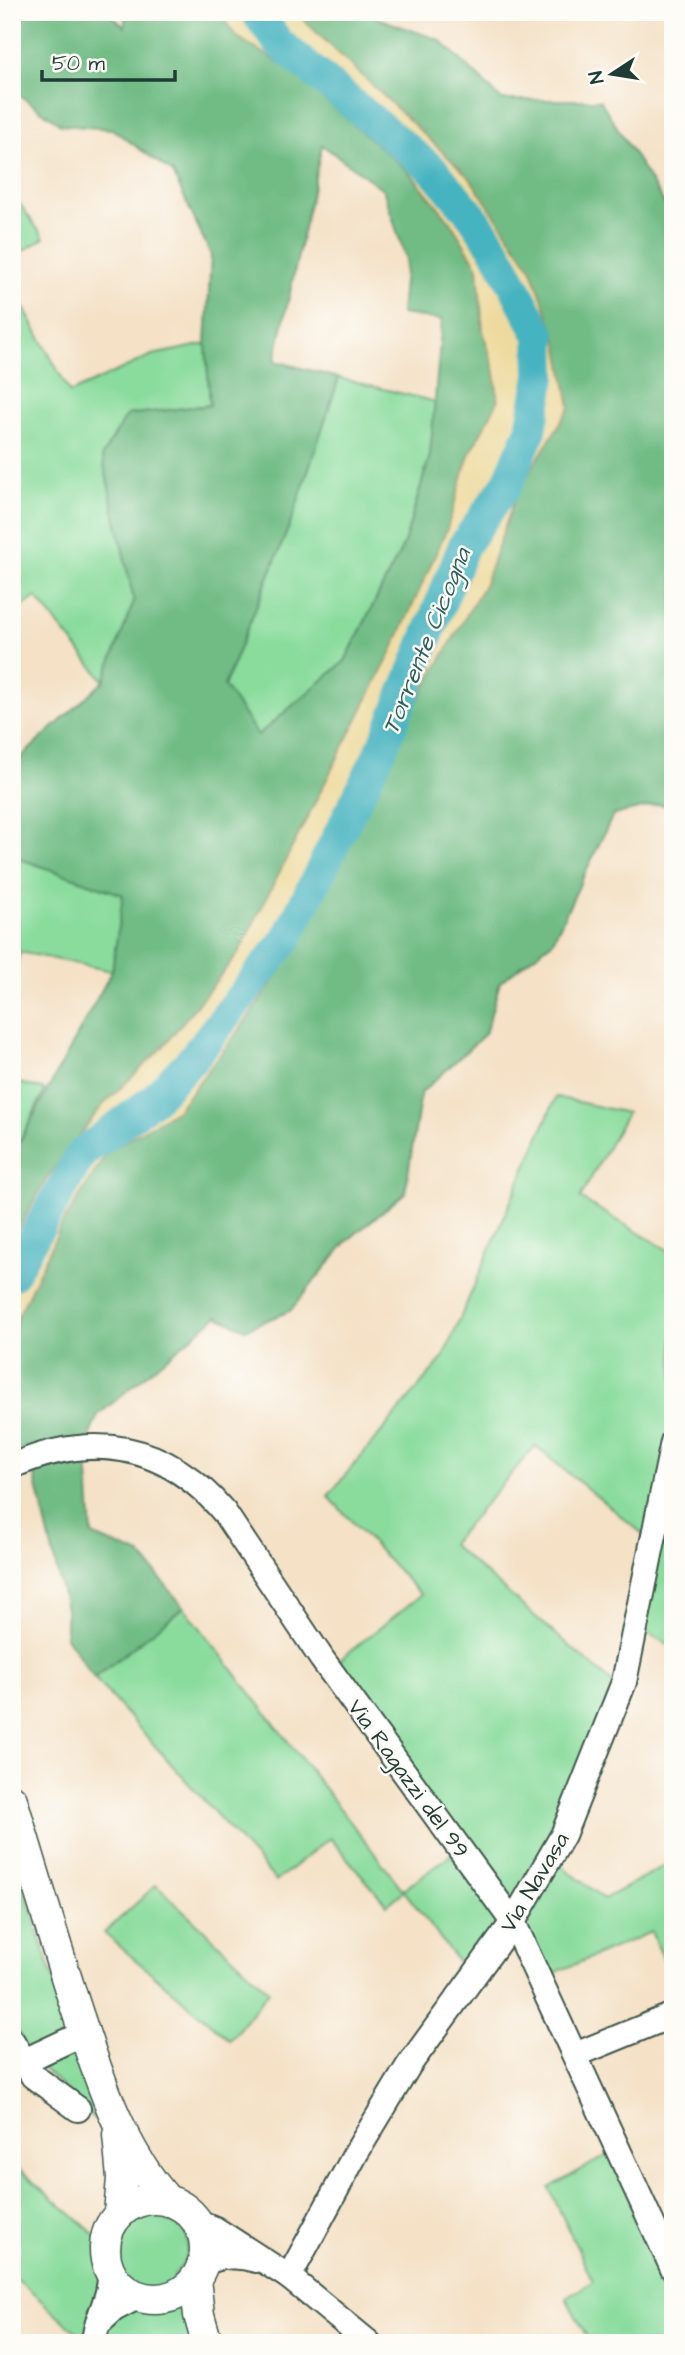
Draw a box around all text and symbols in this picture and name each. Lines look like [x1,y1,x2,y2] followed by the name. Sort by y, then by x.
[42,38,175,82] scale bar
[576,38,646,108] north arrow
[52,49,106,78] text: 50 m
[582,69,611,86] text: N
[374,542,481,740] water label: Torrente Cicogna
[339,1693,477,1865] street label: Via Ragazzi del 99
[492,1826,578,1939] street label: Via Navasa

